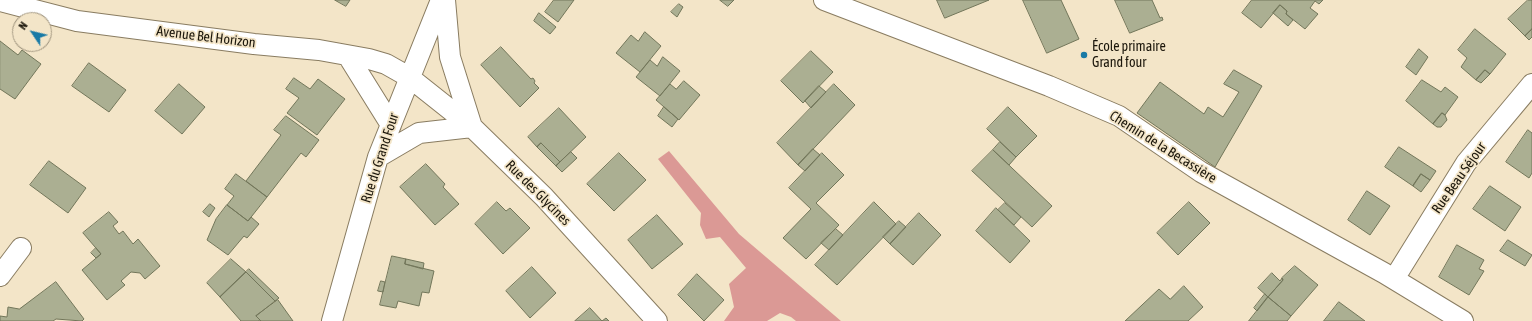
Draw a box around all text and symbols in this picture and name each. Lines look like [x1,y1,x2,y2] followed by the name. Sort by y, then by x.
[12,12,52,52] north arrow
[16,20,30,32] text: N
[156,23,256,51] street label: Avenue Bel Horizon
[1092,39,1166,72] place label: École primaire Grand four
[1079,50,1089,60] marker: École primaire Grand four
[1106,107,1220,187] street label: Chemin de la Becassière
[358,111,402,205] street label: Rue du Grand Four
[1428,139,1490,217] street label: Rue Beau Séjour
[502,157,574,229] street label: Rue des Glycines

